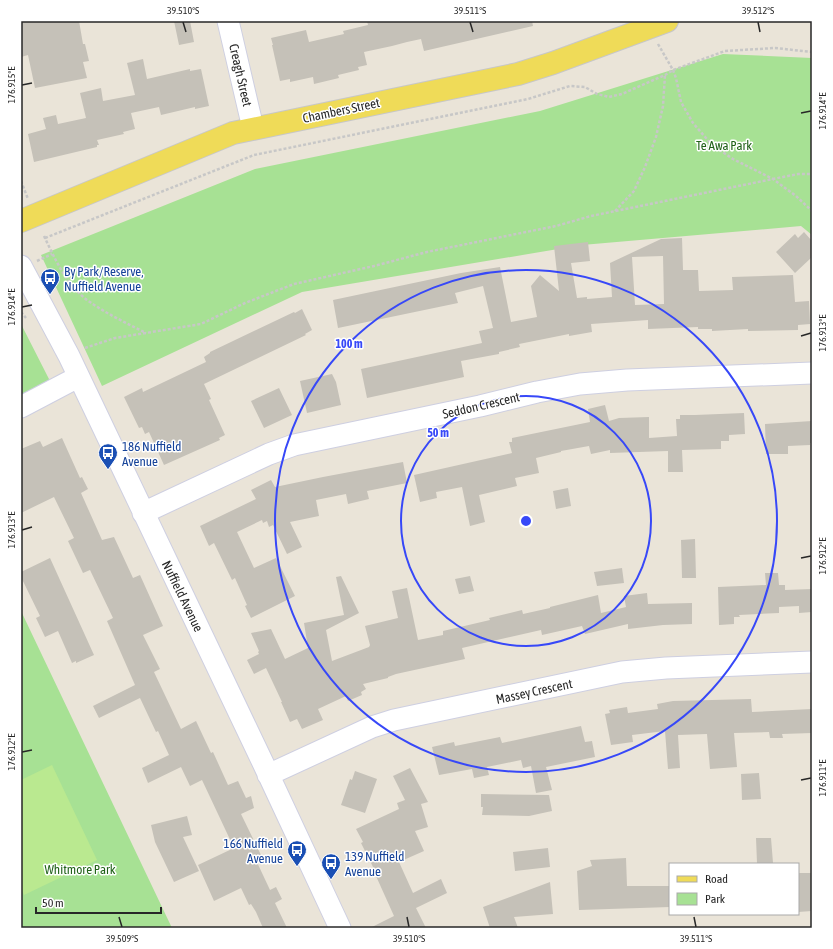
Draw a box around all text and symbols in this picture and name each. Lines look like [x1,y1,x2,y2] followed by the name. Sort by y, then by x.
[167,5,199,16] text: 39.510°S
[454,5,486,16] text: 39.511°S
[742,5,774,16] text: 39.512°S
[226,42,255,108] street label: Creagh Street
[6,66,17,104] text: 176.915°E
[817,92,828,130] text: 176.914°E
[301,95,381,126] street label: Chambers Street
[696,138,752,153] park label: Te Awa Park
[64,264,144,294] place label: By Park/Reserve, Nuffield Avenue
[39,267,61,295] bus stop icon: By Park/Reserve, Nuffield Avenue
[6,288,17,326] text: 176.914°E
[817,314,828,352] text: 176.913°E
[335,337,363,351] text: 100 m
[441,389,521,422] street label: Seddon Crescent
[427,426,449,440] text: 50 m
[122,439,181,469] place label: 186 Nuffield Avenue
[97,442,119,470] bus stop icon: 186 Nuffield Avenue
[6,511,17,549] text: 176.913°E
[519,514,533,528] centre of rings
[817,537,828,575] text: 176.912°E
[159,558,206,634] street label: Nuffield Avenue
[495,676,574,707] street label: Massey Crescent
[6,733,17,771] text: 176.912°E
[817,759,828,797] text: 176.911°E
[224,836,283,866] place label: 166 Nuffield Avenue
[286,839,308,867] bus stop icon: 166 Nuffield Avenue
[345,849,404,879] place label: 139 Nuffield Avenue
[320,852,342,880] bus stop icon: 139 Nuffield Avenue
[44,862,116,877] park label: Whitmore Park
[669,863,799,915] legend
[705,872,728,886] text: Road
[36,889,161,915] scale bar
[705,892,726,906] text: Park
[42,896,64,910] text: 50 m
[106,933,138,944] text: 39.509°S
[393,933,425,944] text: 39.510°S
[680,933,712,944] text: 39.511°S

